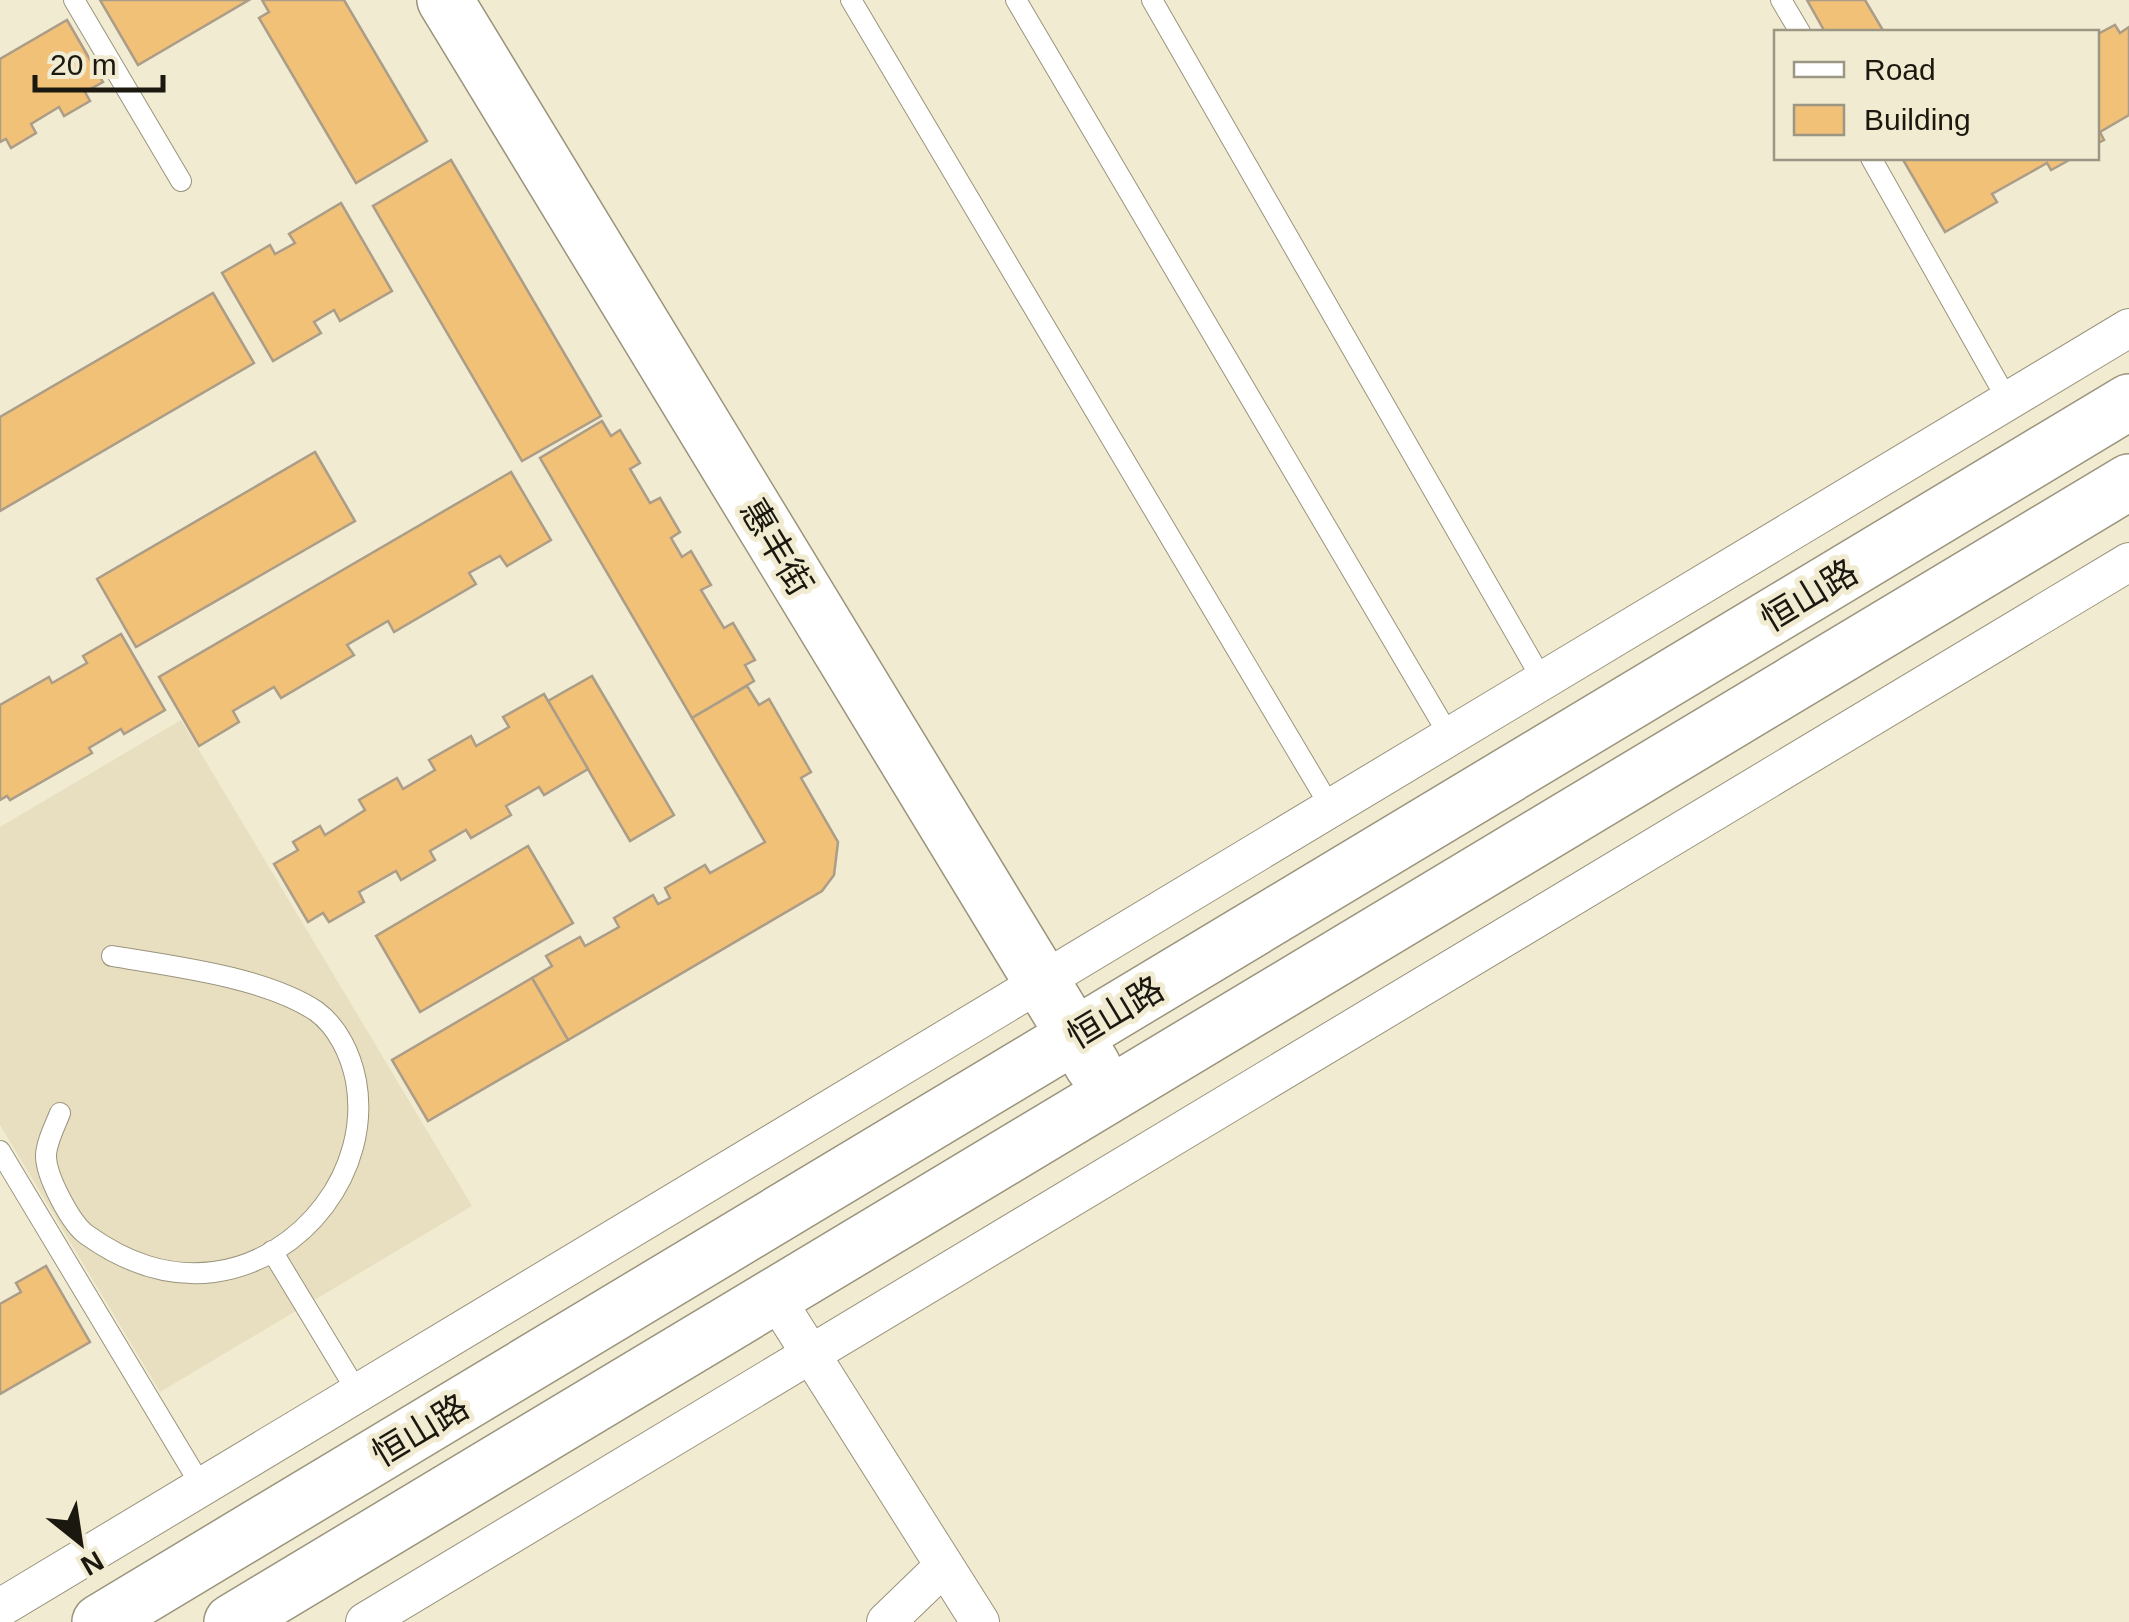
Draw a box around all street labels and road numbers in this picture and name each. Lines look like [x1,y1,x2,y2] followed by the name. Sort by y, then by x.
[733,492,821,602] street label: 惠丰街
[1754,551,1864,639] street label: 恒山路
[1060,968,1170,1056] street label: 恒山路
[365,1386,475,1474] street label: 恒山路

